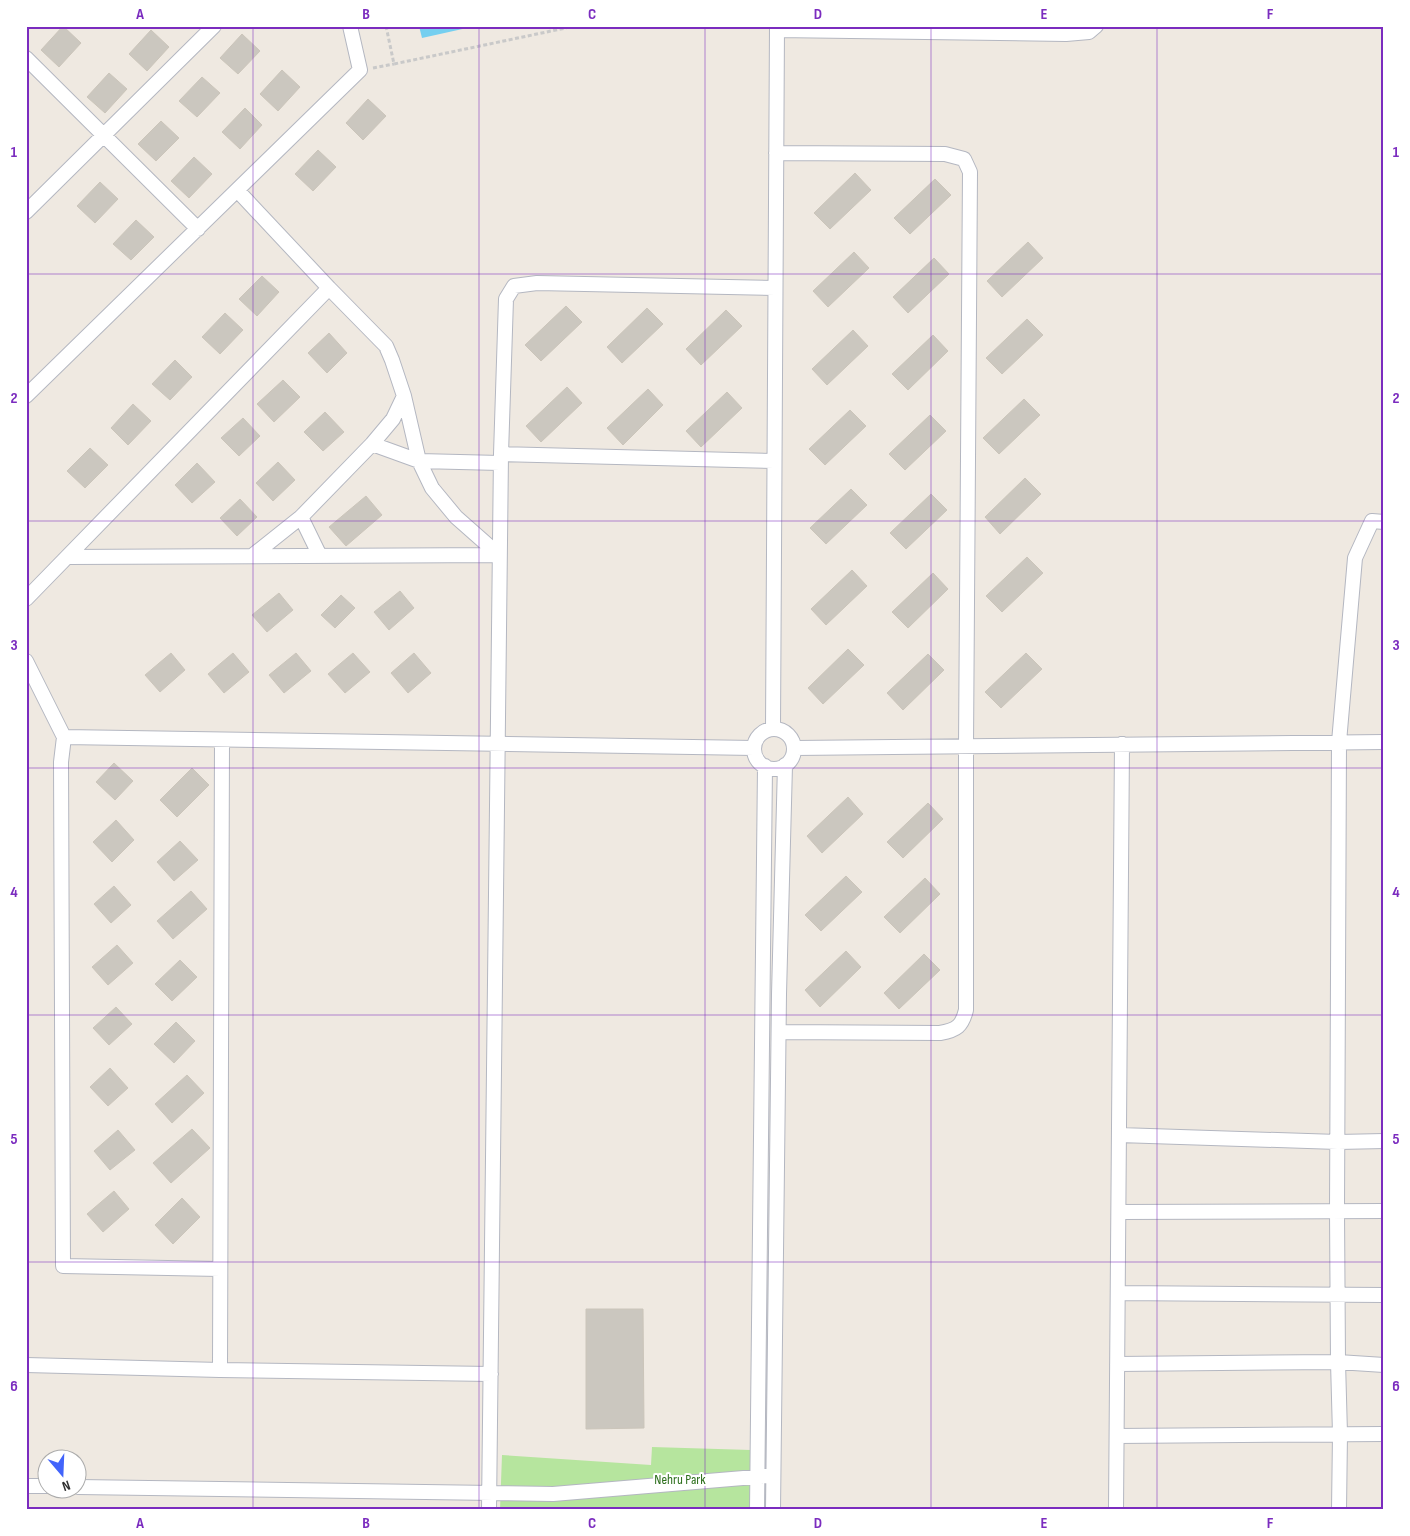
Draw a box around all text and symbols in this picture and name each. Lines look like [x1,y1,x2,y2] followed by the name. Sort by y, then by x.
[135,5,144,24] text: A
[362,5,370,24] text: B
[588,5,596,24] text: C
[814,5,822,24] text: D
[1041,5,1048,24] text: E
[1267,5,1274,24] text: F
[11,143,18,162] text: 1
[1393,143,1400,162] text: 1
[10,389,18,408] text: 2
[1392,389,1400,408] text: 2
[10,636,18,655] text: 3
[1392,636,1400,655] text: 3
[10,883,18,902] text: 4
[1392,883,1400,902] text: 4
[10,1130,18,1149] text: 5
[1392,1130,1400,1149] text: 5
[10,1377,18,1396] text: 6
[1392,1377,1400,1396] text: 6
[38,1448,88,1498] north arrow
[654,1471,706,1488] park label: Nehru Park
[60,1477,72,1495] text: N
[135,1514,144,1533] text: A
[362,1514,370,1533] text: B
[588,1514,596,1533] text: C
[814,1514,822,1533] text: D
[1041,1514,1048,1533] text: E
[1267,1514,1274,1533] text: F

